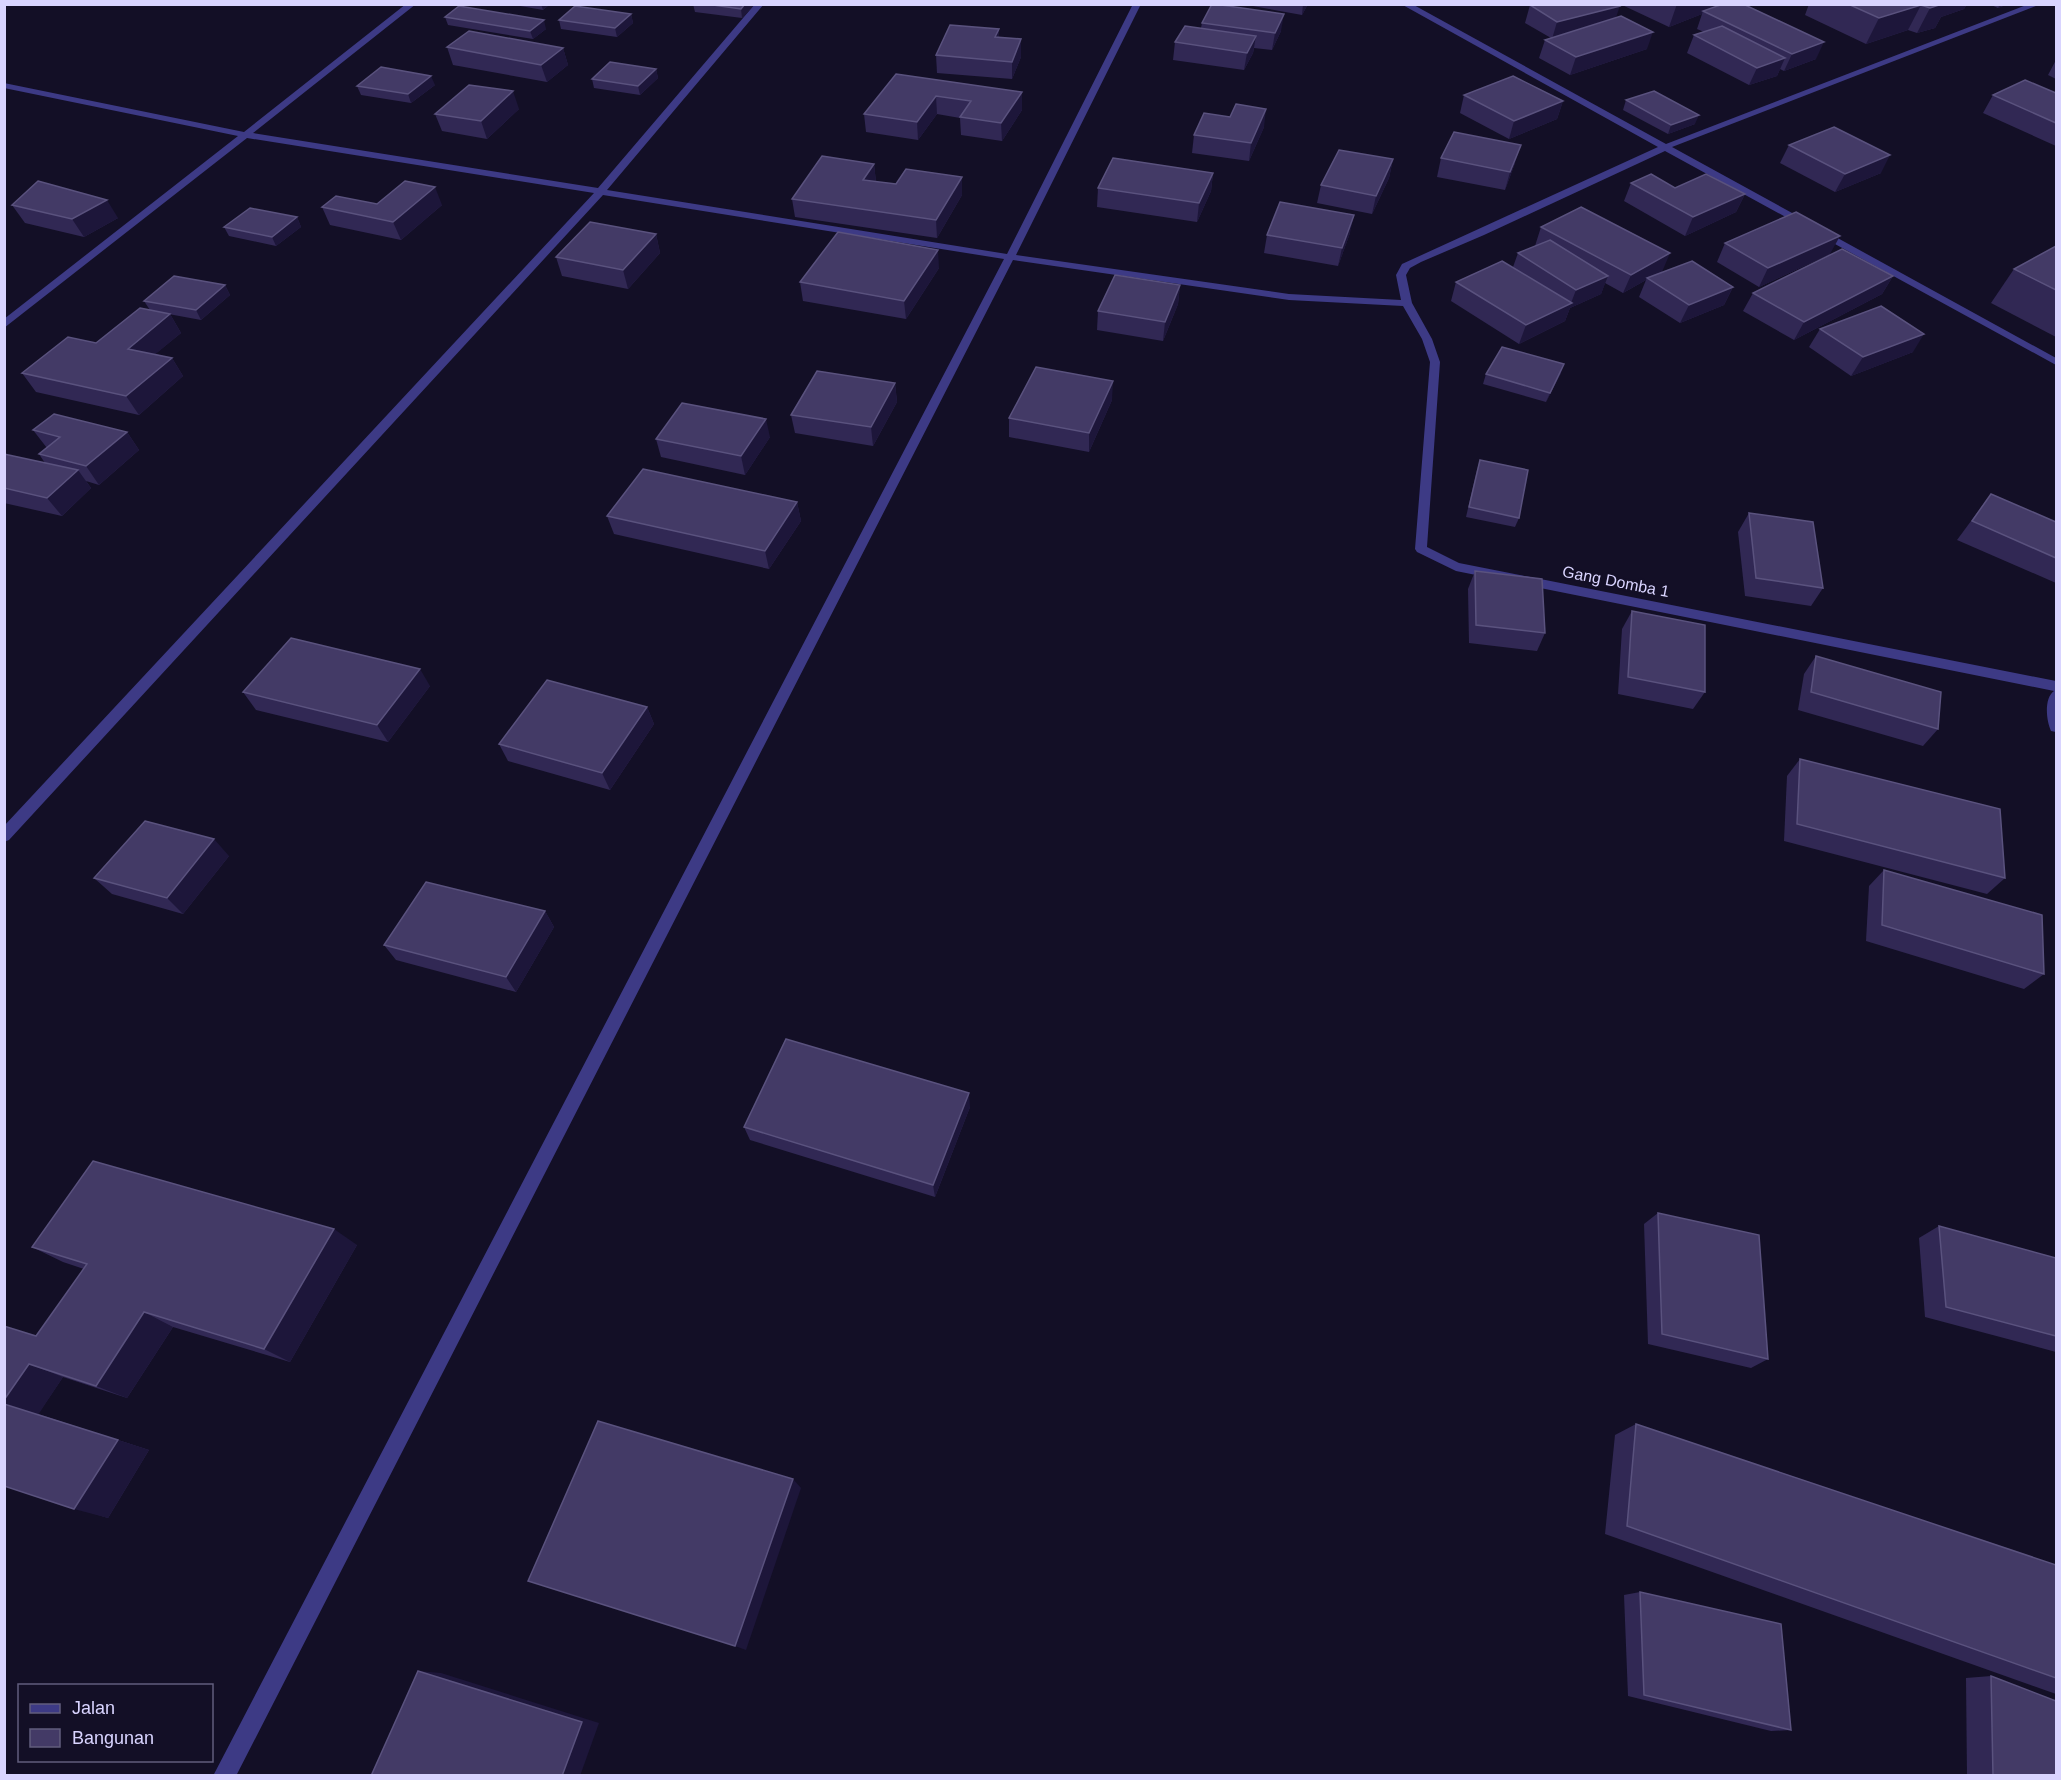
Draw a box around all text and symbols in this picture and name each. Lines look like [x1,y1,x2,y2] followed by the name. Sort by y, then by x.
[1561,563,1671,600] street label: Gang Domba 1
[18,1684,213,1762] legend
[72,1698,115,1718] text: Jalan
[72,1728,154,1748] text: Bangunan

